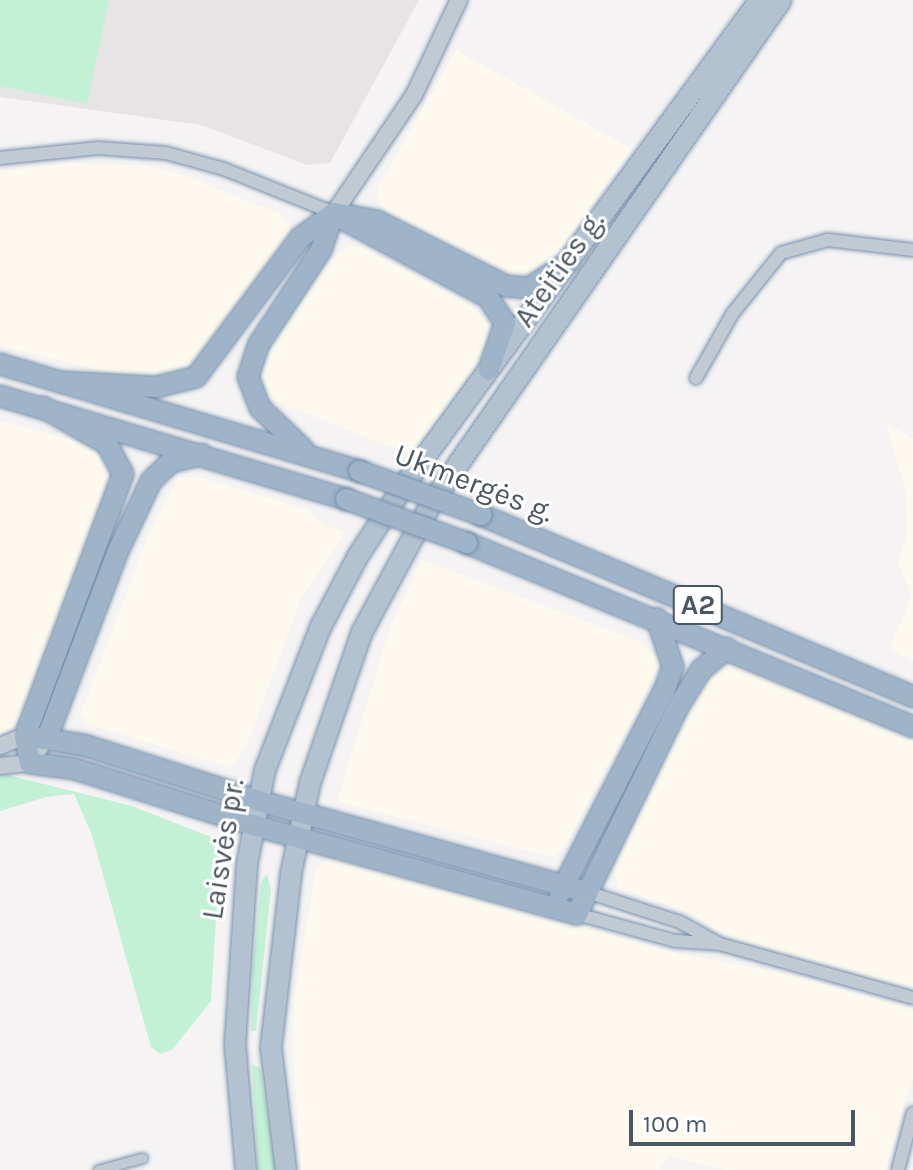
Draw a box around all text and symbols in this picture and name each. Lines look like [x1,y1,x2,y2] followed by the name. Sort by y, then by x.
[506,204,612,334] street label: Ateities g.
[389,436,559,530] street label: Ukmergės g.
[672,581,724,629] road number: A2
[194,776,252,922] street label: Laisvės pr.
[633,1094,859,1144] scale bar
[643,1110,708,1138] text: 100 m

